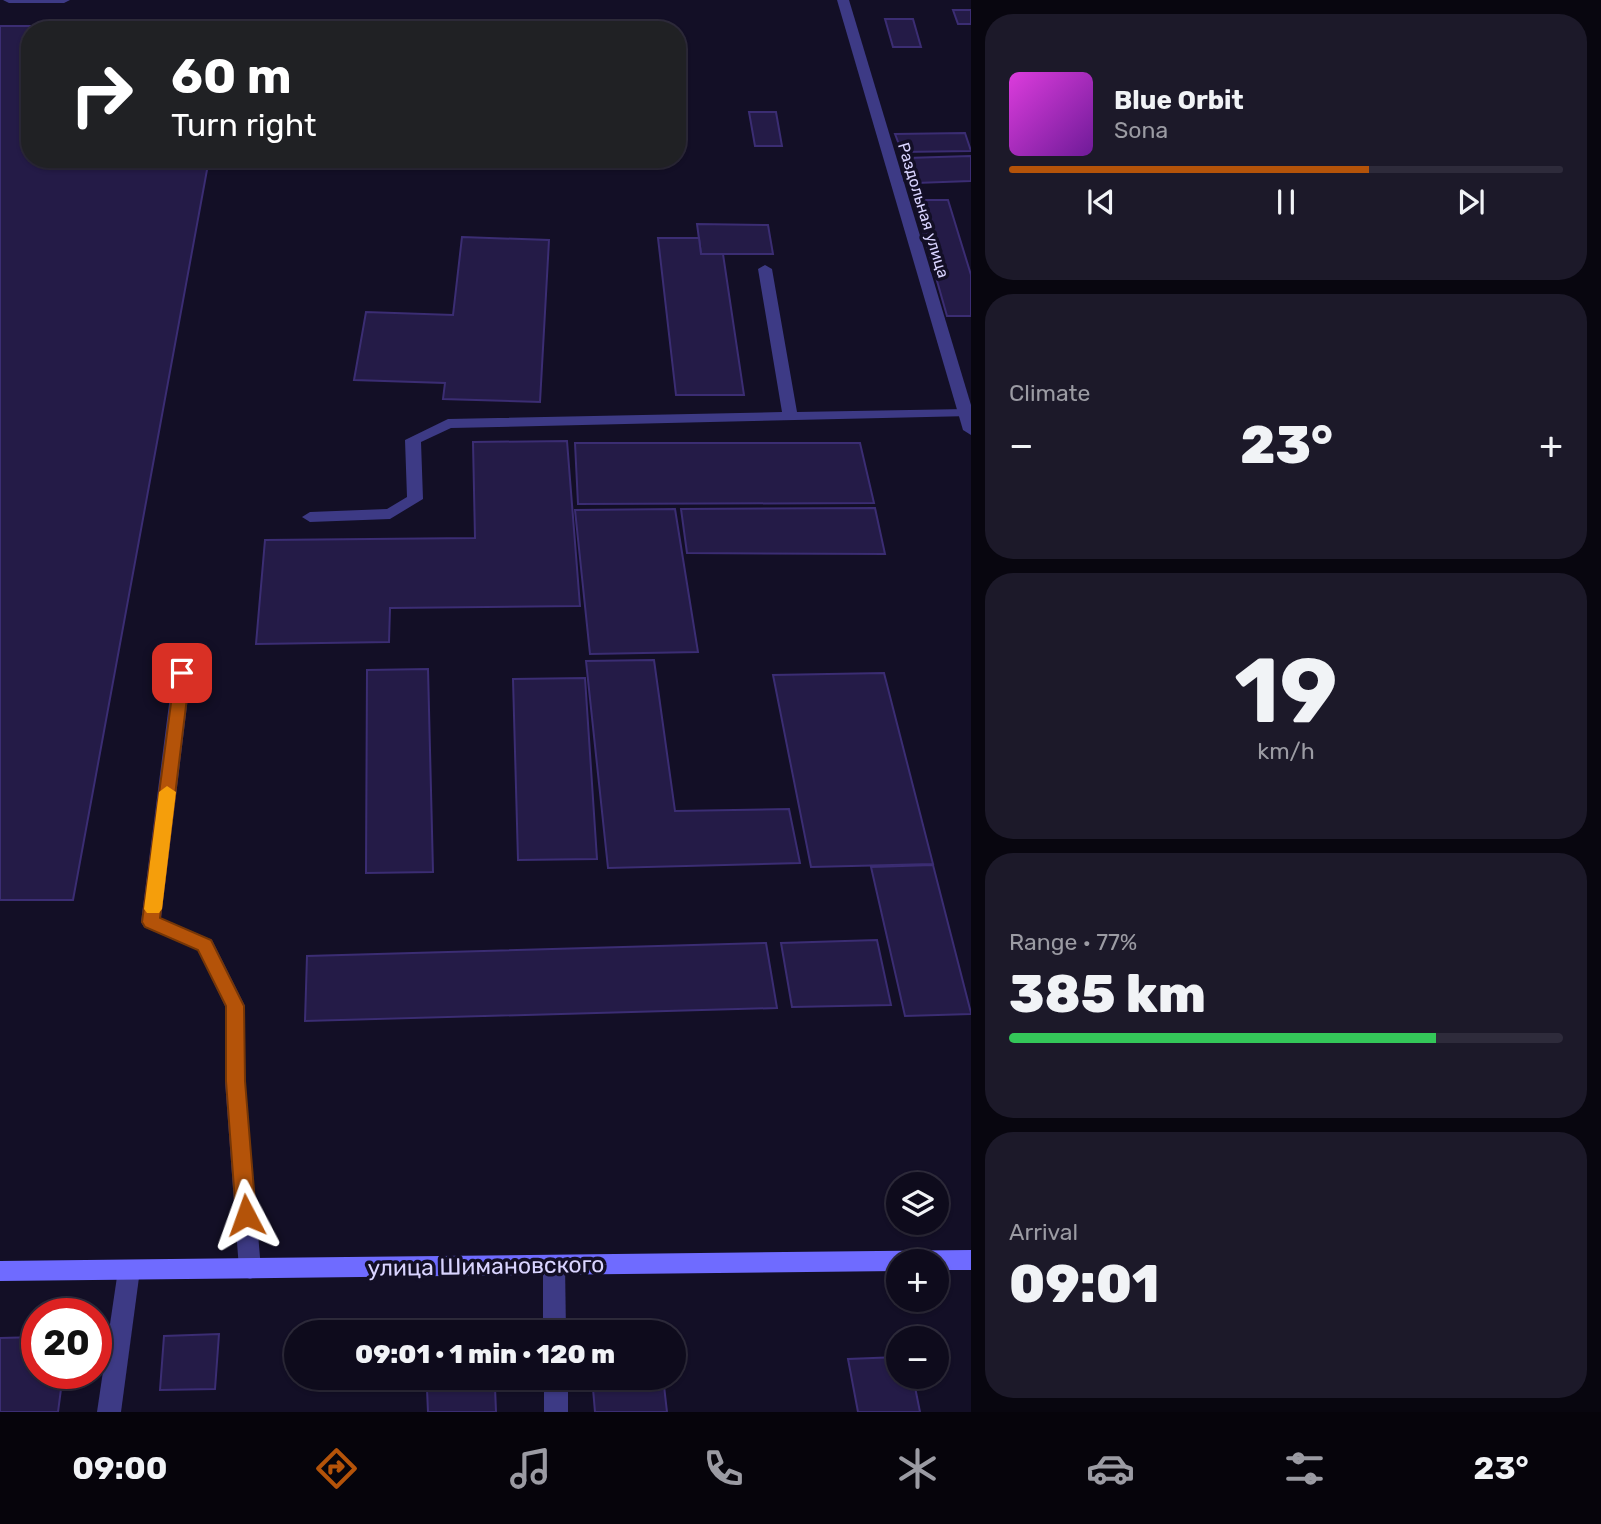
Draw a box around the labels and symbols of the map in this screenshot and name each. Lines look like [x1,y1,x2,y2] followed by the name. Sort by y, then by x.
[894,140,953,280] street label: Раздольная улица
[152,643,212,703] pin
[209,1178,283,1252] position arrow
[367,1250,605,1282] street label: улица Шимановского
[21,1298,112,1389] speed limit sign: 20

